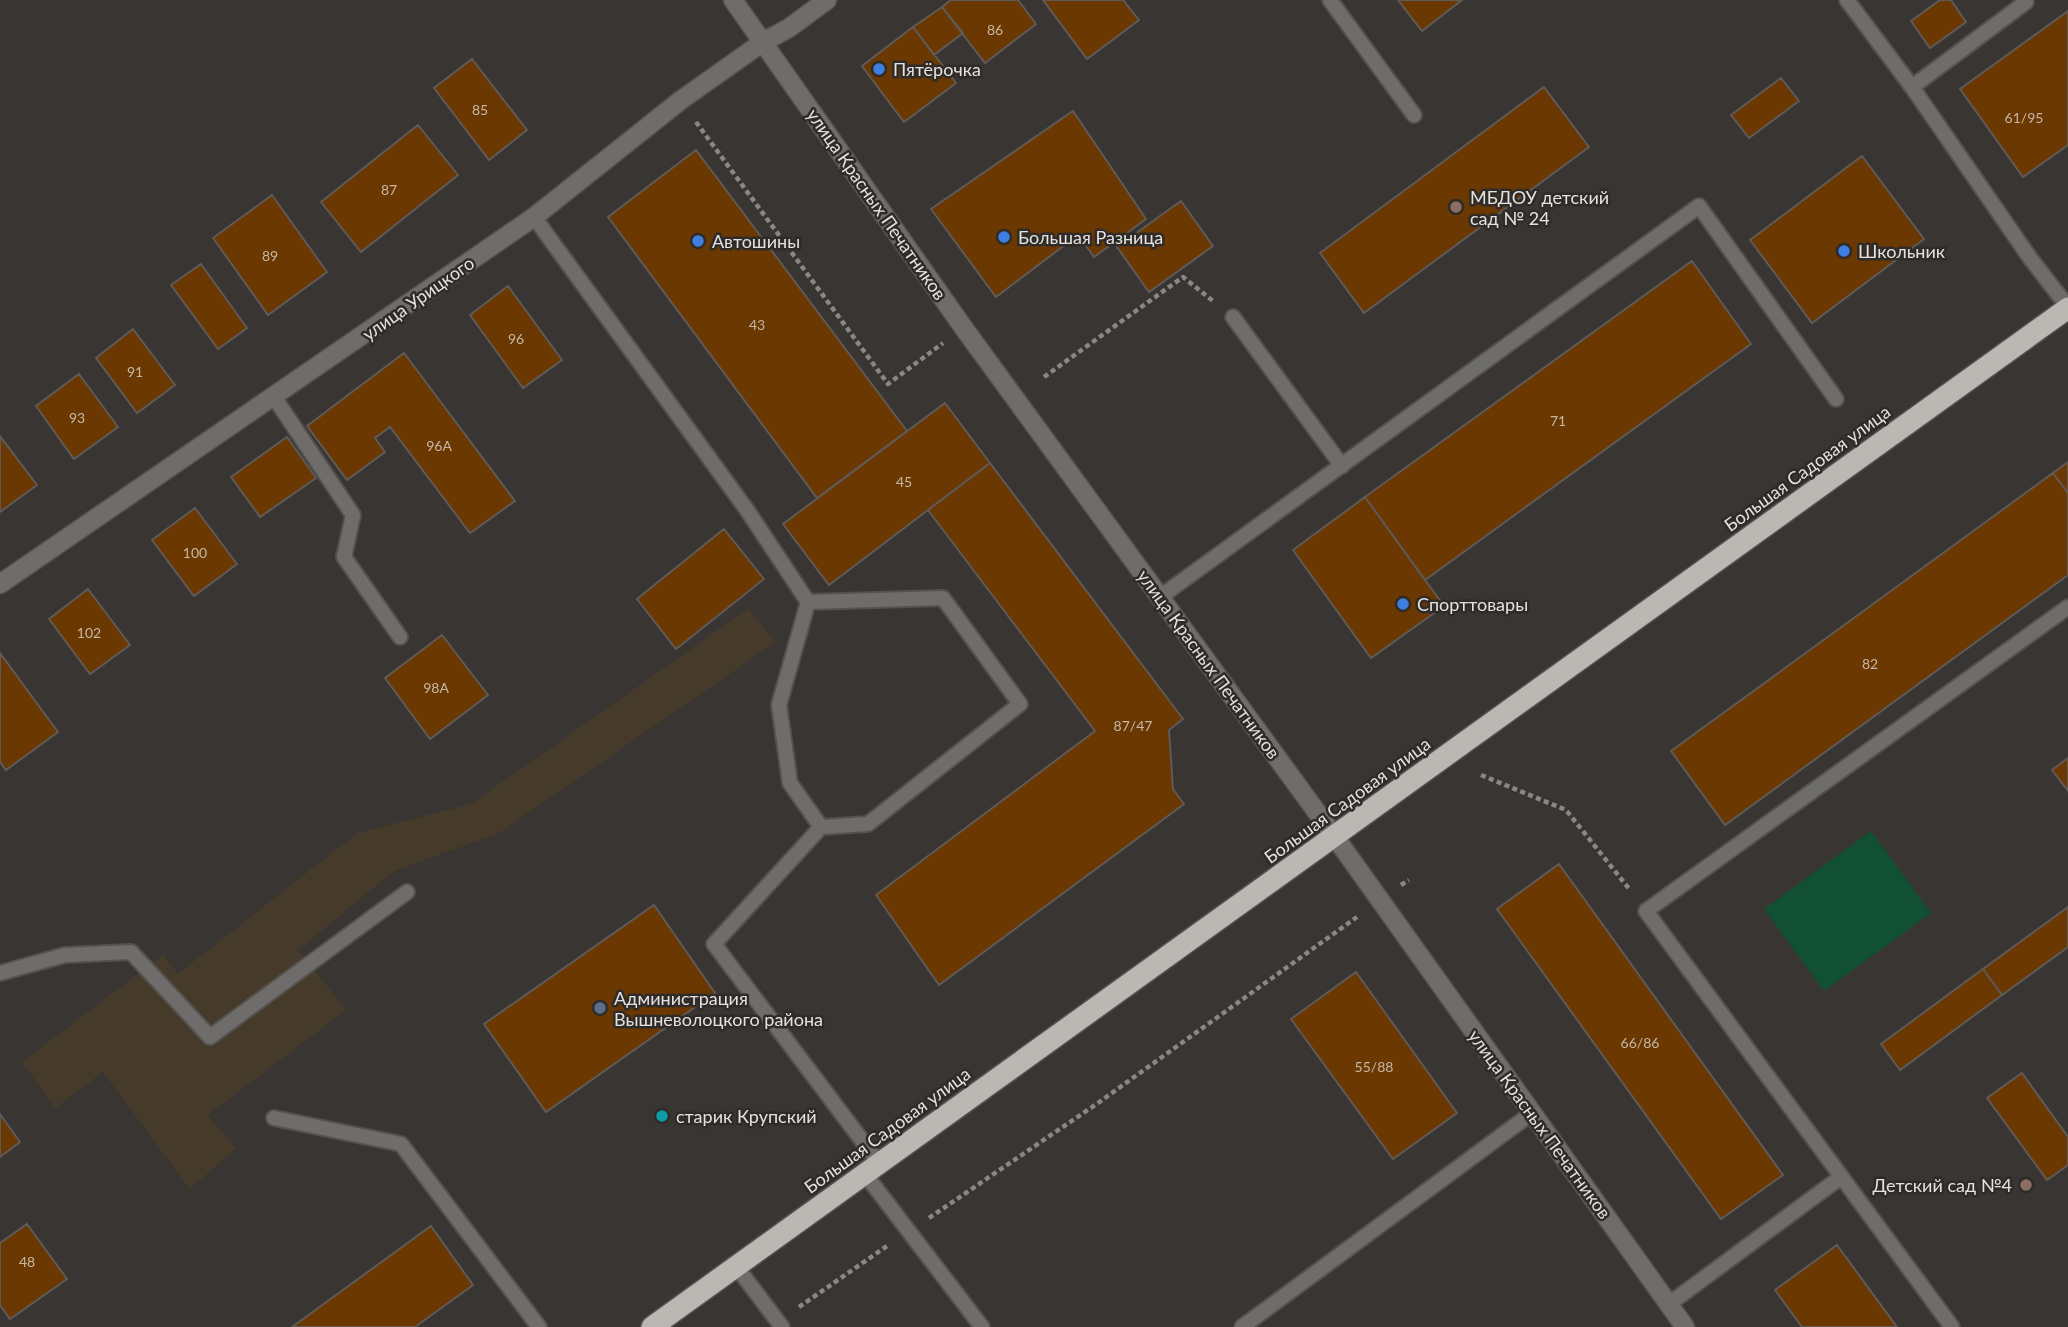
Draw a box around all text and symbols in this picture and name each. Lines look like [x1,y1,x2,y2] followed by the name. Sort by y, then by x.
[987,21,1003,38] house number: 86
[893,58,981,80] place label: Пятёрочка
[871,61,887,77] marker: Пятёрочка
[472,101,488,118] house number: 85
[803,104,951,304] street label: улица Красных Печатников
[2005,109,2043,126] house number: 61/95
[381,181,397,198] house number: 87
[1470,186,1609,229] place label: МБДОУ детский сад № 24
[1448,199,1464,215] marker: МБДОУ детский сад № 24
[1018,226,1163,248] place label: Большая Разница
[996,229,1012,245] marker: Большая Разница
[712,230,800,252] place label: Автошины
[690,233,706,249] marker: Автошины
[1858,240,1946,262] place label: Школьник
[1836,243,1852,259] marker: Школьник
[262,247,278,264] house number: 89
[358,251,478,345] street label: улица Урицкого
[749,316,765,333] house number: 43
[508,330,524,347] house number: 96
[127,363,143,380] house number: 91
[1720,400,1894,536] street label: Большая Садовая улица
[69,409,85,426] house number: 93
[1550,412,1566,429] house number: 71
[426,437,452,454] house number: 96А
[896,473,912,490] house number: 45
[183,544,207,561] house number: 100
[1133,565,1285,763] street label: улица Красных Печатников
[1417,593,1528,615] place label: Спорттовары
[1395,596,1411,612] marker: Спорттовары
[77,624,101,641] house number: 102
[1862,655,1878,672] house number: 82
[423,679,449,696] house number: 98А
[1114,717,1152,734] house number: 87/47
[1260,732,1434,868] street label: Большая Садовая улица
[614,987,823,1030] place label: Администрация Вышневолоцкого района
[592,1000,608,1016] marker: Администрация Вышневолоцкого района
[1464,1025,1616,1223] street label: улица Красных Печатников
[1621,1034,1659,1051] house number: 66/86
[1355,1058,1393,1075] house number: 55/88
[800,1062,974,1198] street label: Большая Садовая улица
[676,1105,817,1127] place label: старик Крупский
[654,1108,670,1124] marker: старик Крупский
[1873,1174,2012,1196] place label: Детский сад №4
[2018,1177,2034,1193] marker: Детский сад №4
[19,1253,35,1270] house number: 48

